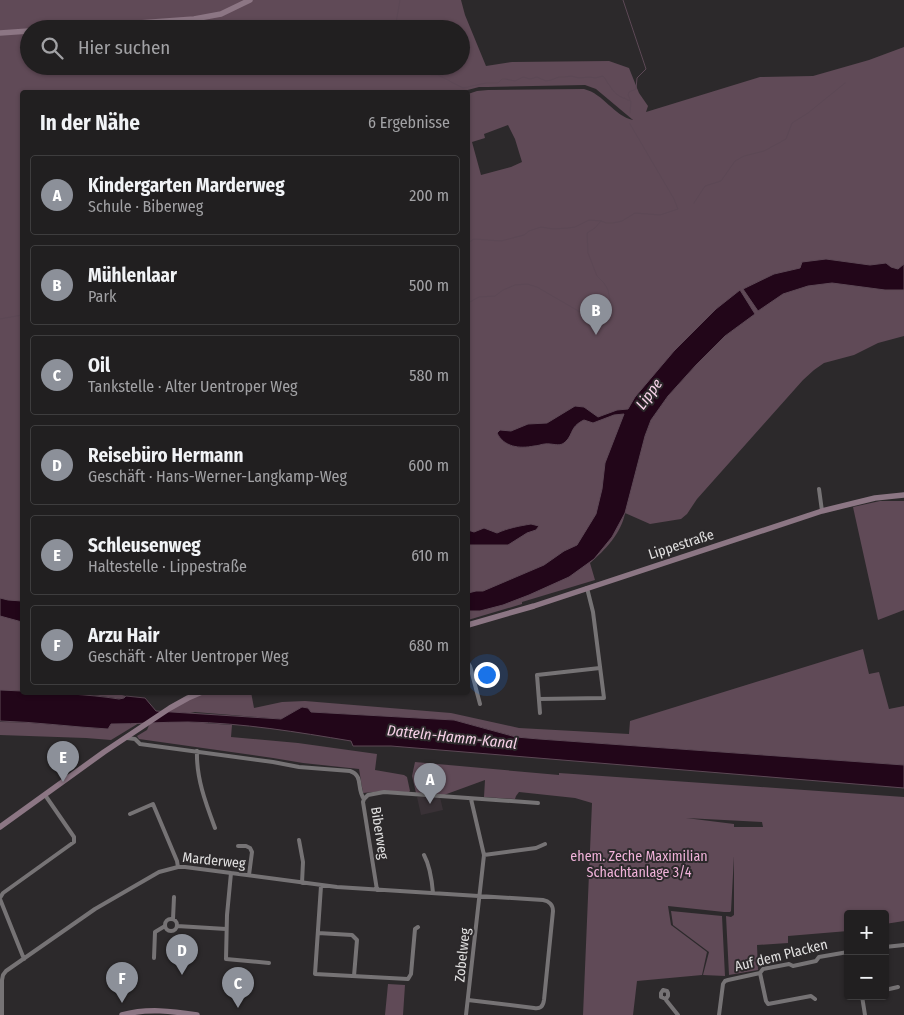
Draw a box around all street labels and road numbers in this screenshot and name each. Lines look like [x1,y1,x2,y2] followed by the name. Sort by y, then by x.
[646,526,716,563] street label: Lippestraße
[367,806,392,861] street label: Biberweg
[182,849,247,872] street label: Marderweg
[451,927,474,983] street label: Zobelweg
[733,936,829,975] street label: Auf dem Placken

